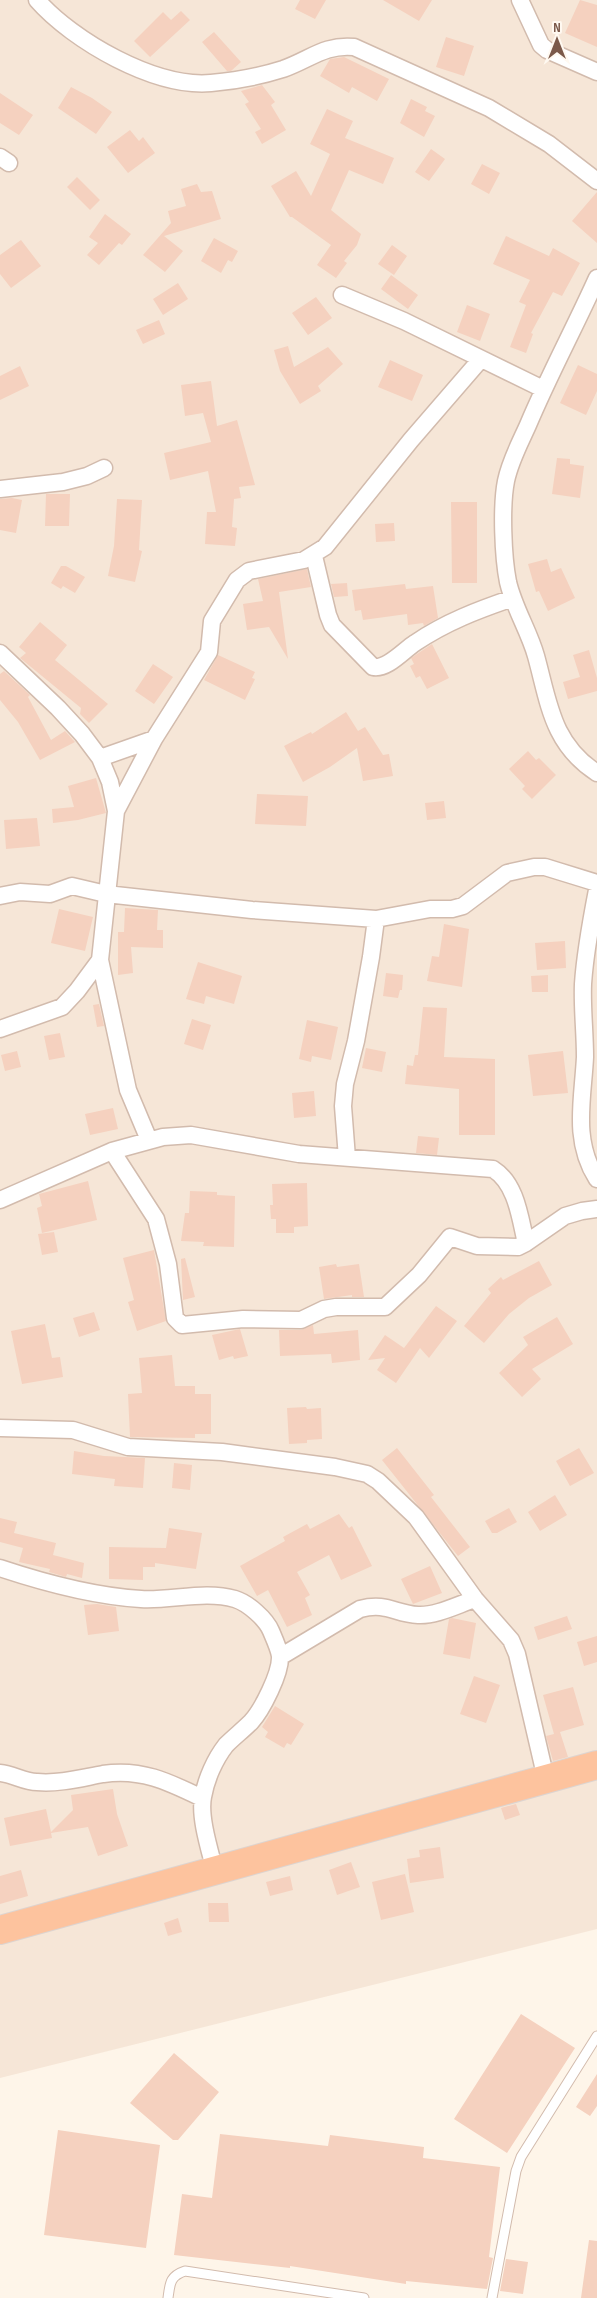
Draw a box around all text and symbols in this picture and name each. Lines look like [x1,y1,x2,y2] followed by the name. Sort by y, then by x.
[532,15,582,65] north arrow
[553,19,561,36] text: N

